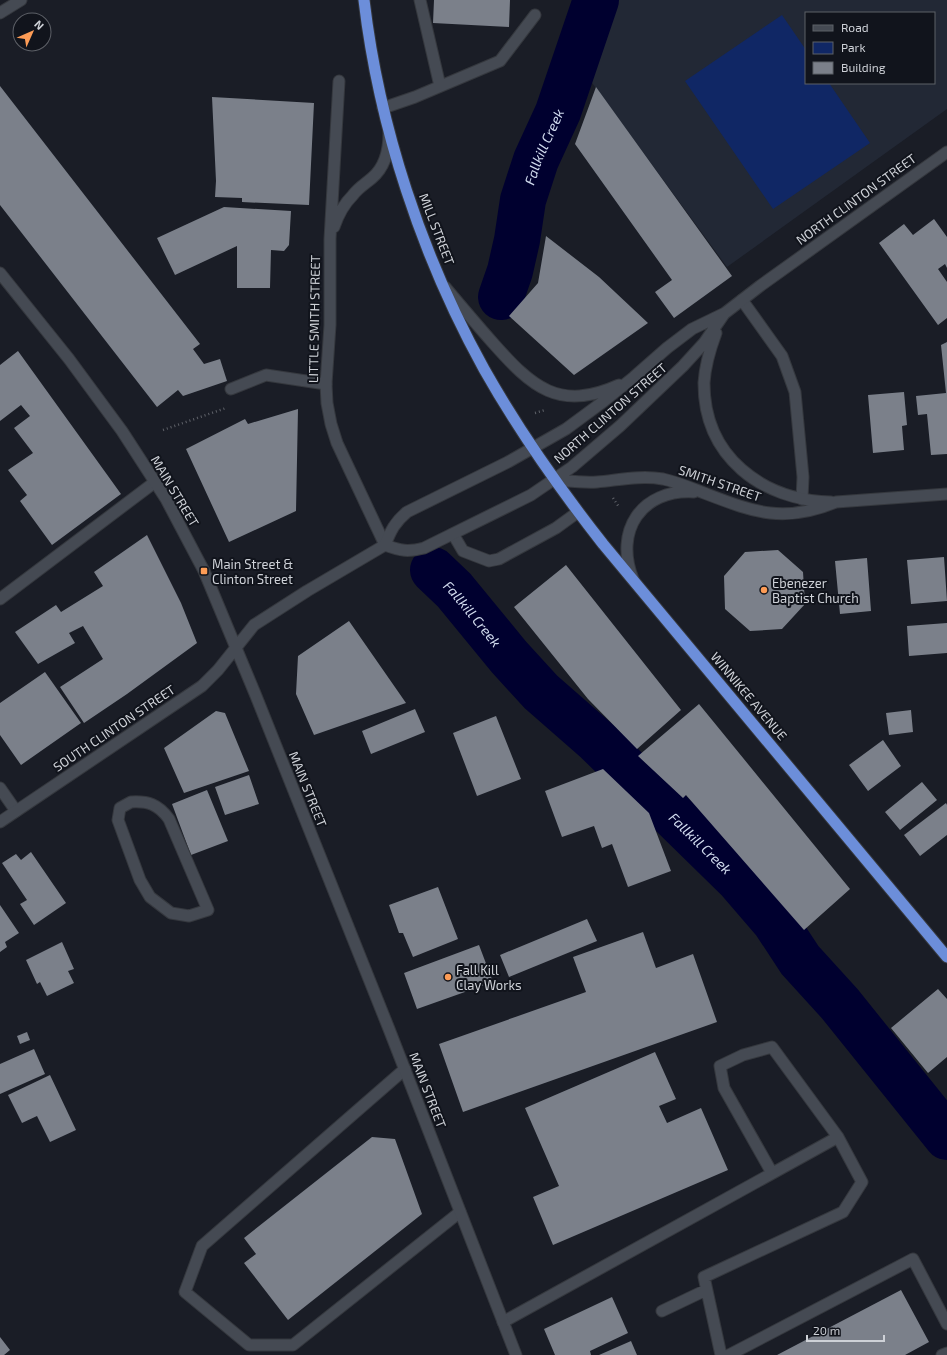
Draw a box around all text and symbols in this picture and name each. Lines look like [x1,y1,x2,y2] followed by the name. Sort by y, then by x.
[12,12,52,52] north arrow
[805,12,935,84] legend
[32,17,47,32] text: N
[841,20,869,34] text: Road
[841,40,866,54] text: Park
[841,60,886,74] text: Building
[520,106,567,187] water label: Fallkill Creek
[793,150,920,248] street label: NORTH CLINTON STREET
[416,191,458,268] street label: MILL STREET
[305,254,323,383] street label: LITTLE SMITH STREET
[550,359,670,466] street label: NORTH CLINTON STREET
[148,453,203,530] street label: MAIN STREET
[677,461,764,505] street label: SMITH STREET
[212,556,293,587] place label: Main Street & Clinton Street
[199,566,209,576] marker: Main Street & Clinton Street
[772,575,859,606] place label: Ebenezer Baptist Church
[441,577,505,650] water label: Fallkill Creek
[759,585,769,595] marker: Ebenezer Baptist Church
[707,649,791,743] street label: WINNIKEE AVENUE
[50,681,178,775] street label: SOUTH CLINTON STREET
[286,749,331,829] street label: MAIN STREET
[666,808,736,877] water label: Fallkill Creek
[456,962,522,993] place label: Fall Kill Clay Works
[443,972,453,982] marker: Fall Kill Clay Works
[406,1050,450,1131] street label: MAIN STREET
[807,1317,884,1343] scale bar
[813,1323,840,1337] text: 20 m

